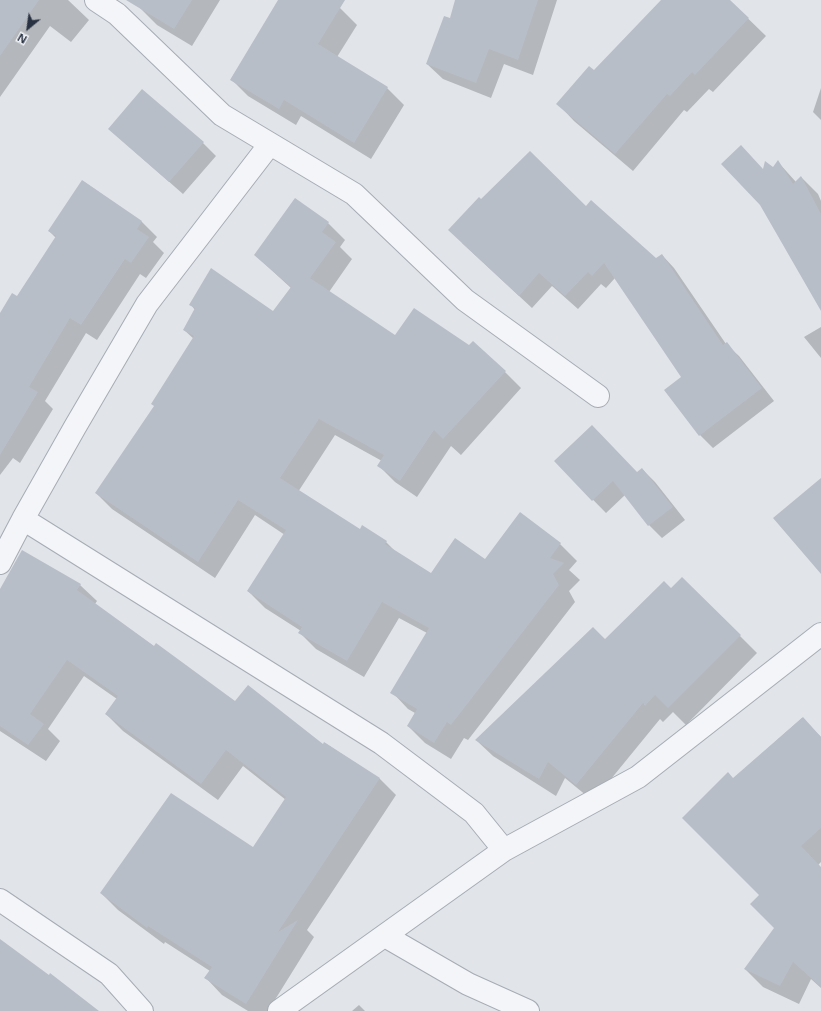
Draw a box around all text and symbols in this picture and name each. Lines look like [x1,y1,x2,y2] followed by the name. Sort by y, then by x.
[8,8,48,48] north arrow
[14,30,29,48] text: N

